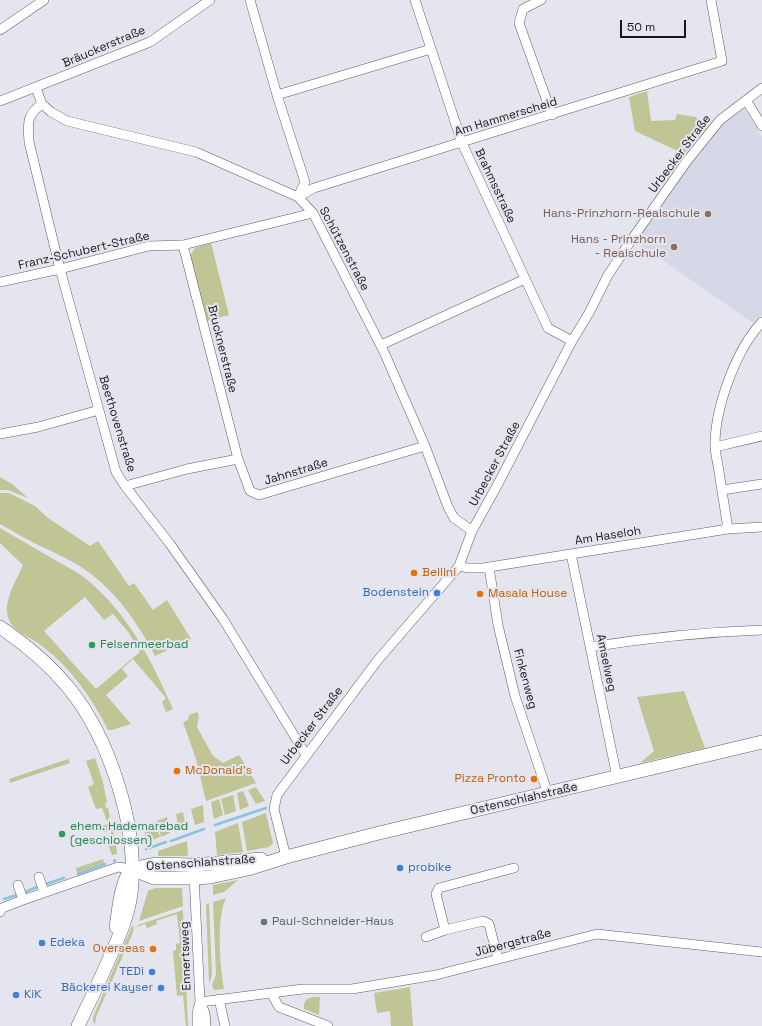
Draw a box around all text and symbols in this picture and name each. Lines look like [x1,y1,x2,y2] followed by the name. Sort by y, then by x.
[622,12,688,38] scale bar
[627,19,655,35] text: 50 m
[60,23,148,71] street label: Bräuckerstraße
[453,95,559,139] street label: Am Hammerscheid
[646,112,714,196] street label: Urbecker Straße
[471,146,519,226] street label: Brahmsstraße
[316,205,372,293] street label: Schützenstraße
[543,207,700,221] place label: Hans-Prinzhorn-Realschule
[703,209,713,219] marker: Hans-Prinzhorn-Realschule
[17,229,151,273] street label: Franz-Schubert-Straße
[571,233,666,261] place label: Hans - Prinzhorn - Realschule
[669,242,679,252] marker: Hans - Prinzhorn - Realschule
[204,304,240,394] street label: Brucknerstraße
[95,374,139,474] street label: Beethovenstraße
[467,419,523,509] street label: Urbecker Straße
[262,455,330,489] street label: Jahnstraße
[574,524,642,548] street label: Am Haseloh
[422,566,456,580] place label: Bellini
[409,568,419,578] marker: Bellini
[363,586,429,600] place label: Bodenstein
[488,587,567,601] place label: Masala House
[432,588,442,598] marker: Bodenstein
[475,589,485,599] marker: Masala House
[593,633,619,693] street label: Amselweg
[100,638,188,652] place label: Felsenmeerbad
[87,640,97,650] marker: Felsenmeerbad
[510,647,540,711] street label: Finkenweg
[278,684,346,768] street label: Urbecker Straße
[185,764,252,778] place label: McDonald's
[172,766,182,776] marker: McDonald's
[455,772,526,786] place label: Pizza Pronto
[529,774,539,784] marker: Pizza Pronto
[469,780,579,818] street label: Ostenschlahstraße
[70,820,188,848] place label: ehem. Hademarebad (geschlossen)
[57,829,67,839] marker: ehem. Hademarebad (geschlossen)
[146,852,256,874] street label: Ostenschlahstraße
[408,861,451,875] place label: probike
[395,863,405,873] marker: probike
[272,915,394,929] place label: Paul-Schneider-Haus
[259,917,269,927] marker: Paul-Schneider-Haus
[178,921,194,991] street label: Ennertsweg
[473,926,553,960] street label: Jübergstraße
[50,936,85,950] place label: Edeka
[37,938,47,948] marker: Edeka
[93,942,145,956] place label: Overseas
[148,944,158,954] marker: Overseas
[119,965,144,979] place label: TEDi
[147,967,157,977] marker: TEDi
[61,981,153,995] place label: Bäckerei Kayser
[156,983,166,993] marker: Bäckerei Kayser
[24,988,42,1002] place label: KiK
[11,990,21,1000] marker: KiK

